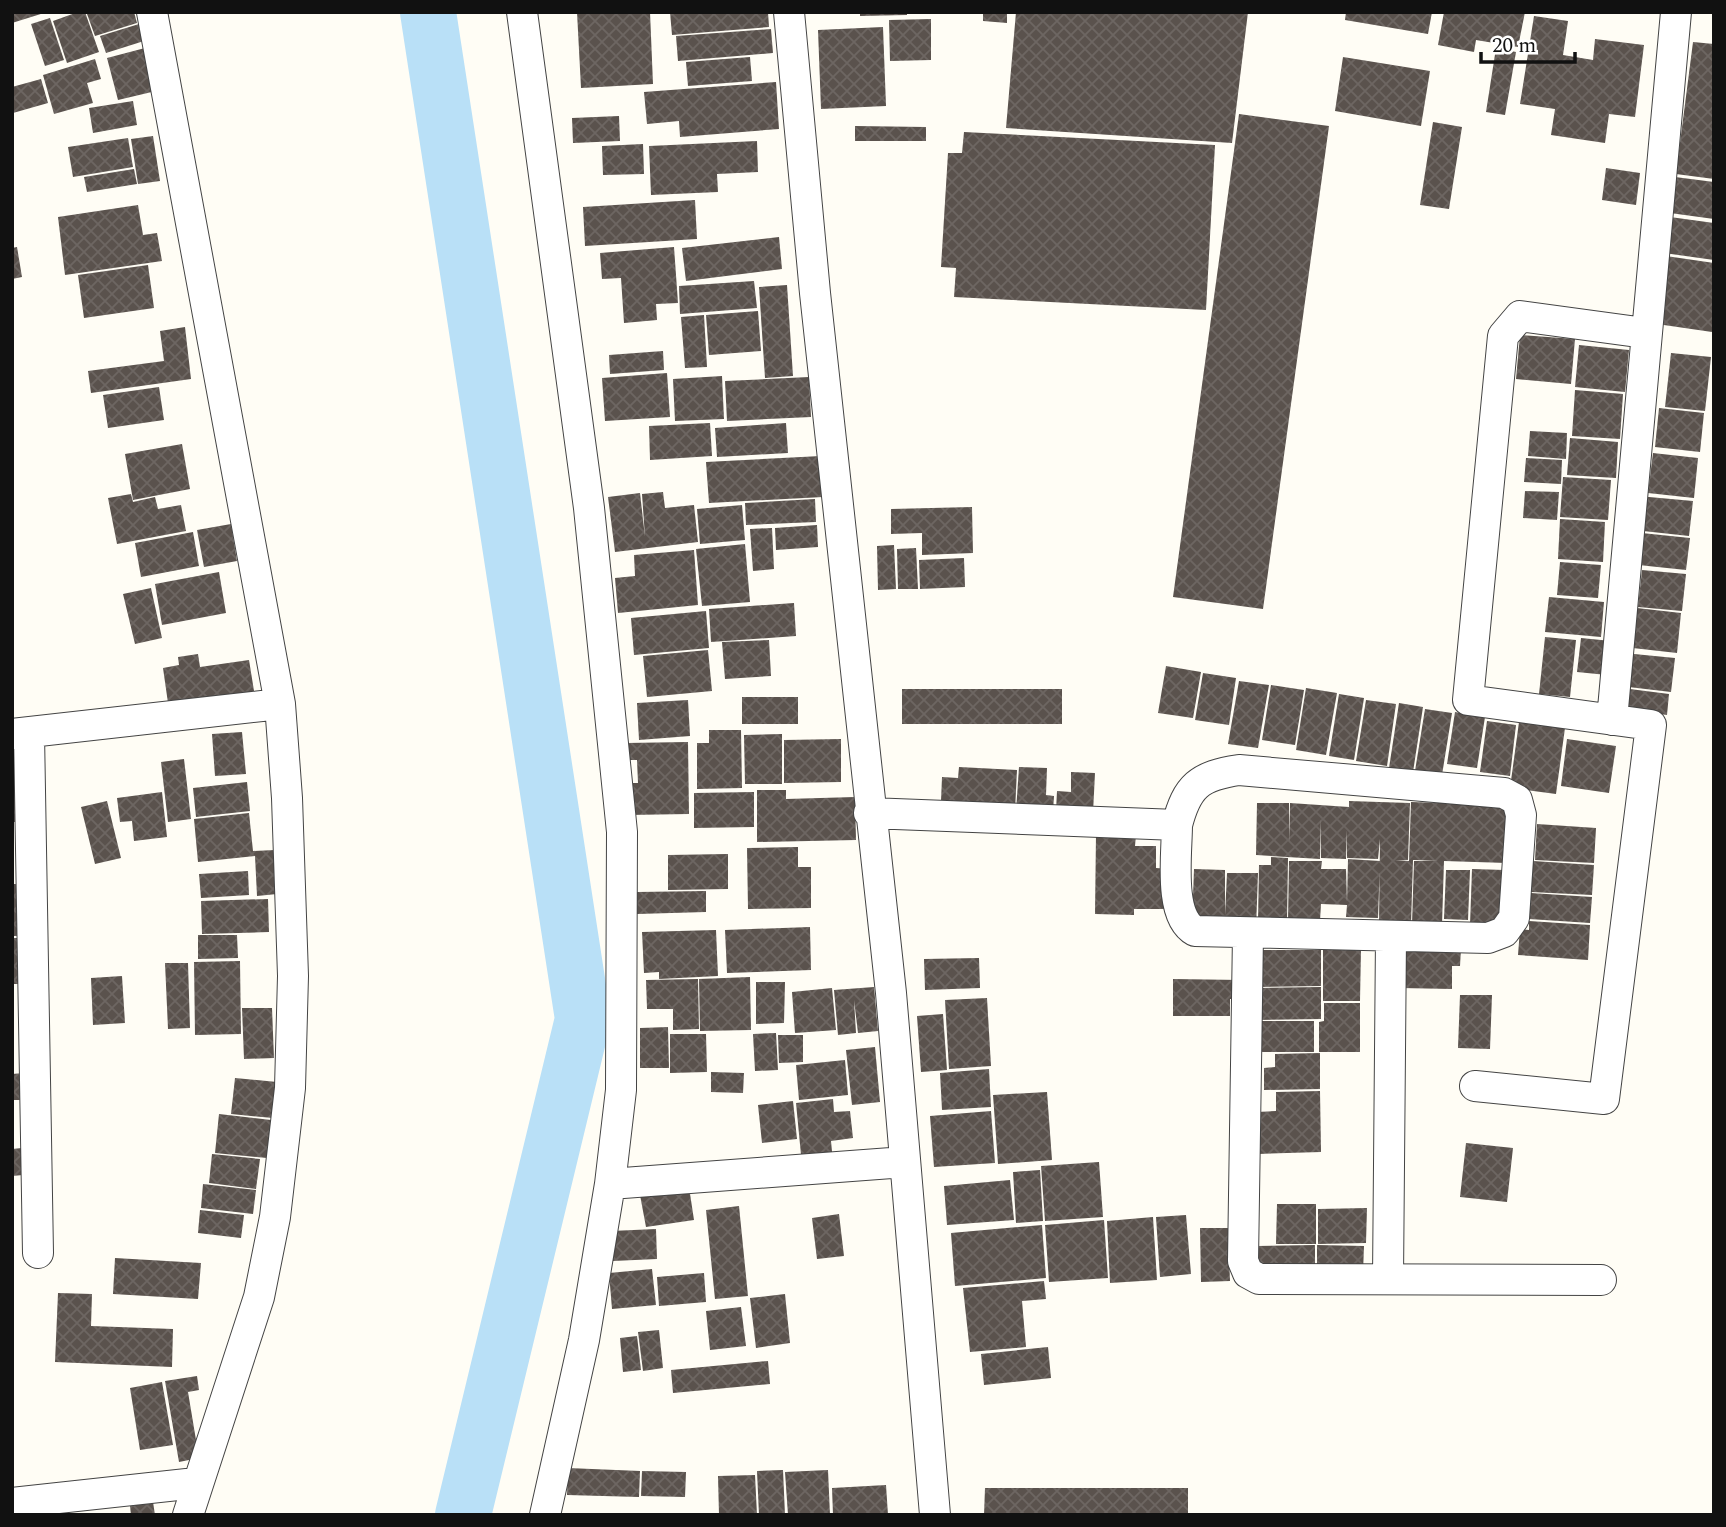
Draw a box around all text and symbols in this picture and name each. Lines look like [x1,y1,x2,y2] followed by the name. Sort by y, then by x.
[1481,21,1576,65] scale bar
[1492,30,1536,62] text: 20 m

